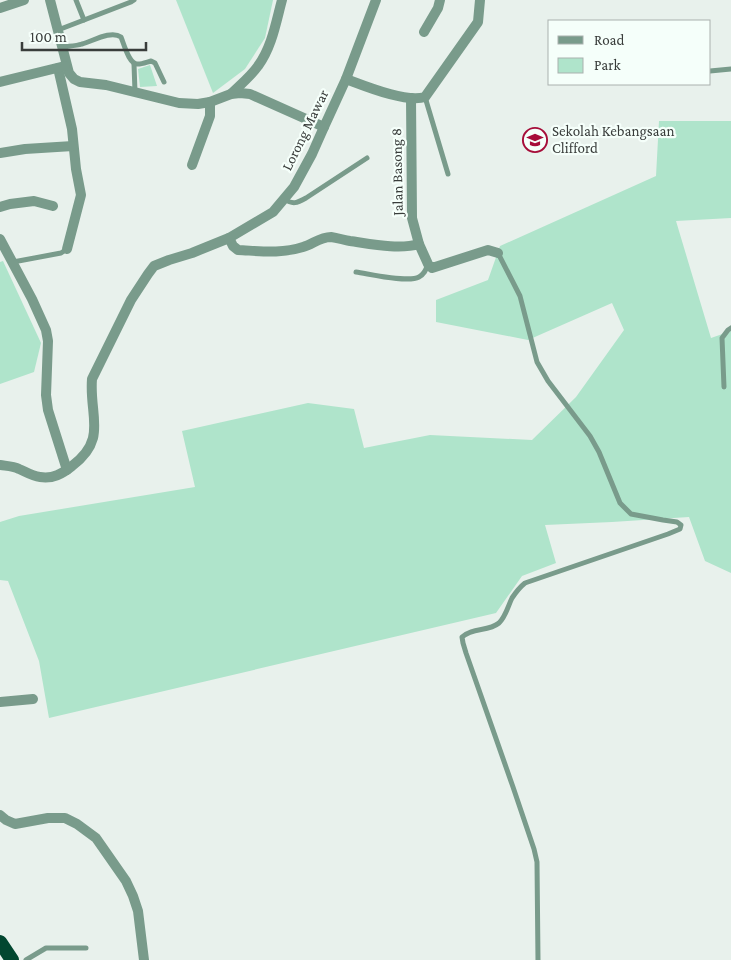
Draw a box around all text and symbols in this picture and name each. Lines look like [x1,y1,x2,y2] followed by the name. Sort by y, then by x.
[22,20,146,52] scale bar
[548,20,711,85] legend
[30,29,67,45] text: 100 m
[594,32,625,48] text: Road
[594,57,621,73] text: Park
[279,86,333,174] street label: Lorong Mawar
[552,123,675,156] place label: Sekolah Kebangsaan Clifford
[522,127,548,153] school or university icon: Sekolah Kebangsaan Clifford
[388,128,407,218] street label: Jalan Basong 8

